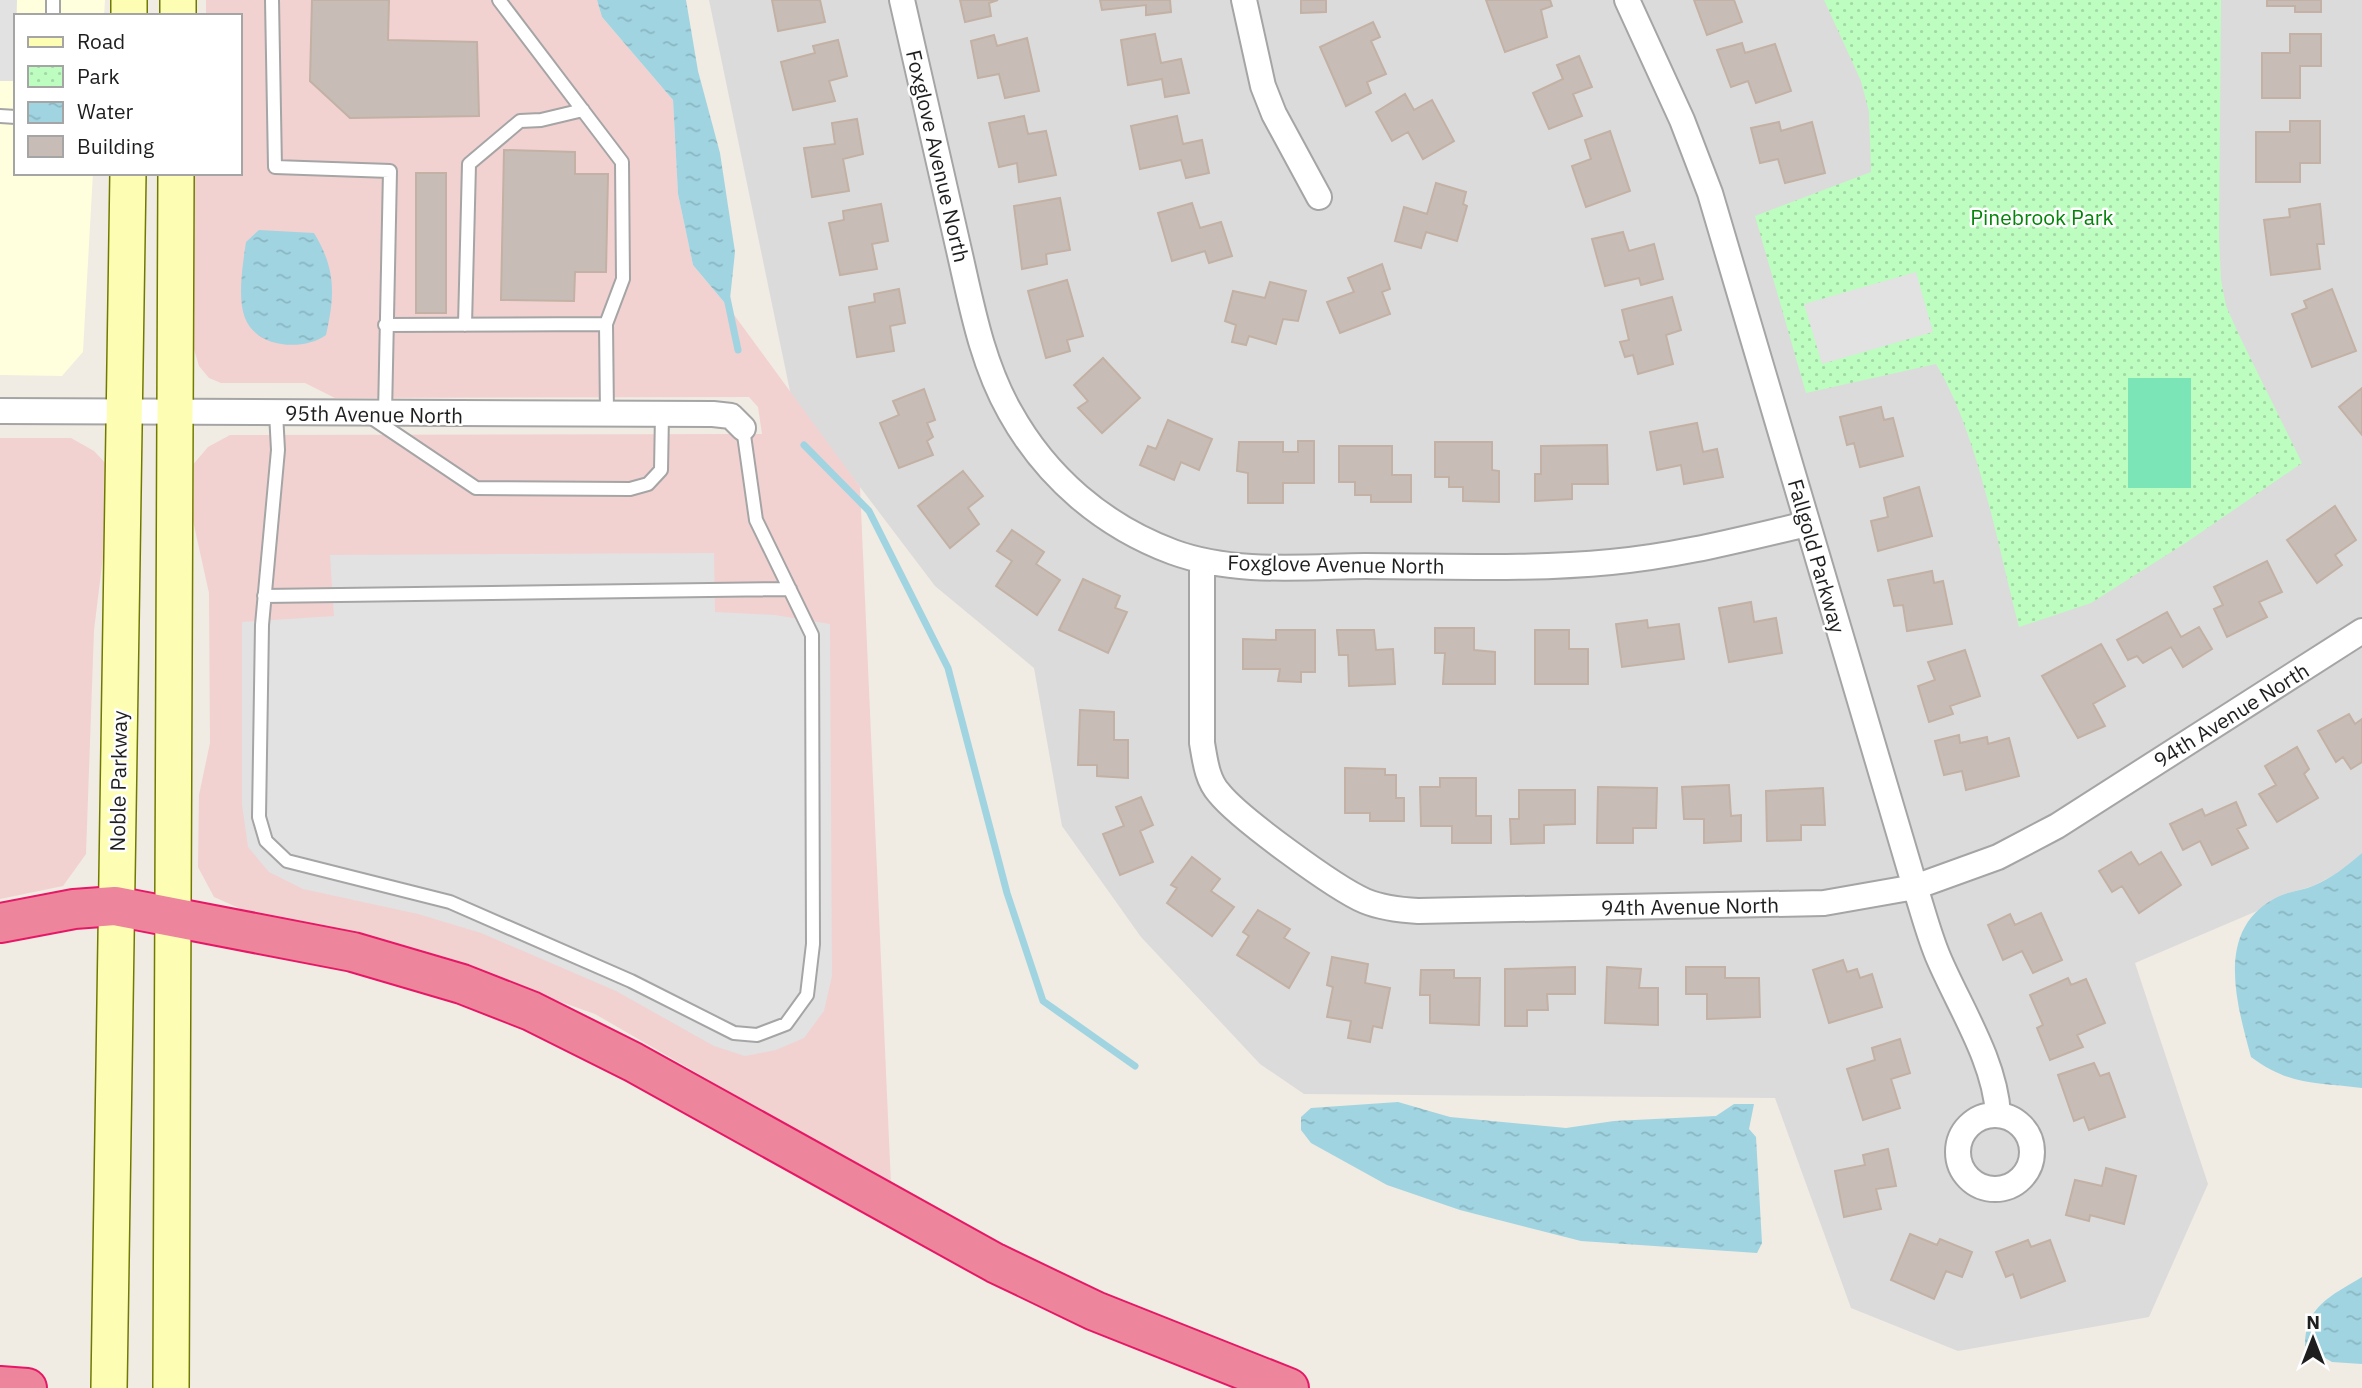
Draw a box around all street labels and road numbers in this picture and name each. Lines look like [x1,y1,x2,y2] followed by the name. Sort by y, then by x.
[900,47,976,265] street label: Foxglove Avenue North
[285,398,463,430] street label: 95th Avenue North
[1782,476,1853,637] street label: Fallgold Parkway
[1227,548,1445,580] street label: Foxglove Avenue North
[2148,656,2314,774] street label: 94th Avenue North
[103,710,133,852] street label: Noble Parkway
[1601,890,1779,922] street label: 94th Avenue North

